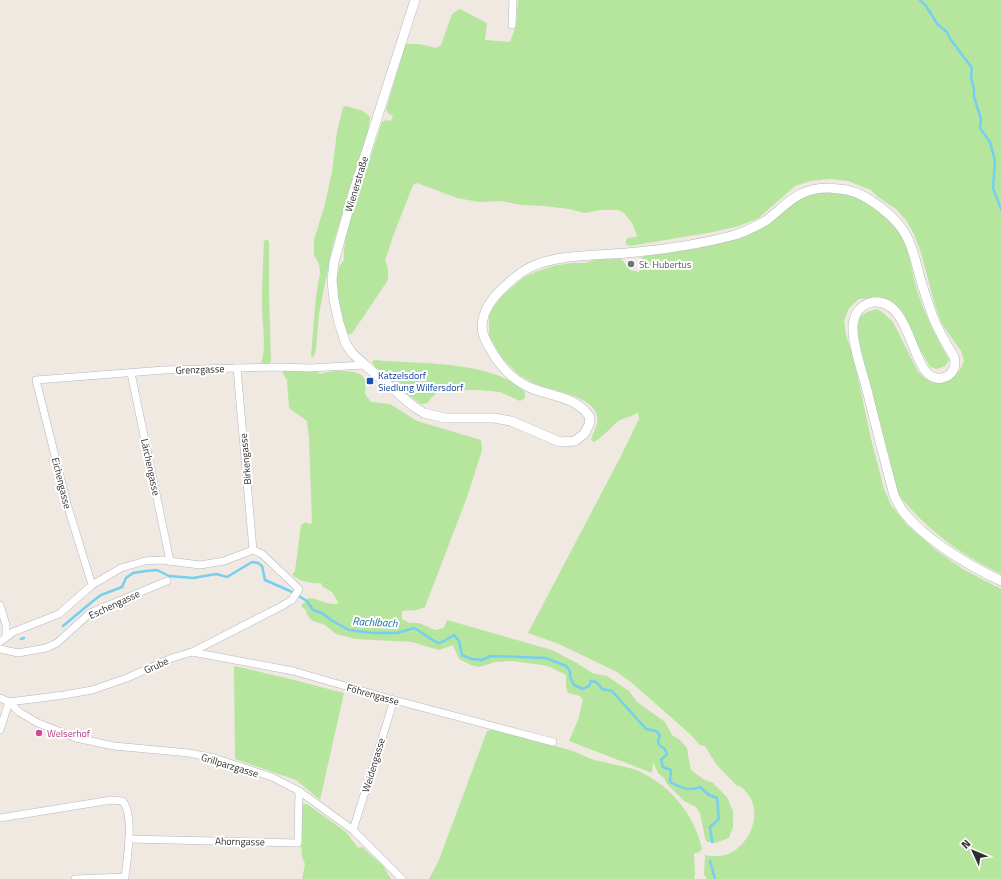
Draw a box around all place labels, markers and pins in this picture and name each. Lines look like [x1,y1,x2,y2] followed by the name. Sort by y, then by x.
[639,257,692,272] place label: St. Hubertus
[626,259,636,269] marker: St. Hubertus
[378,368,464,395] place label: Katzelsdorf Siedlung Wilfersdorf
[365,376,375,386] marker: Katzelsdorf Siedlung Wilfersdorf
[47,726,91,741] place label: Welserhof
[34,728,44,738] marker: Welserhof

